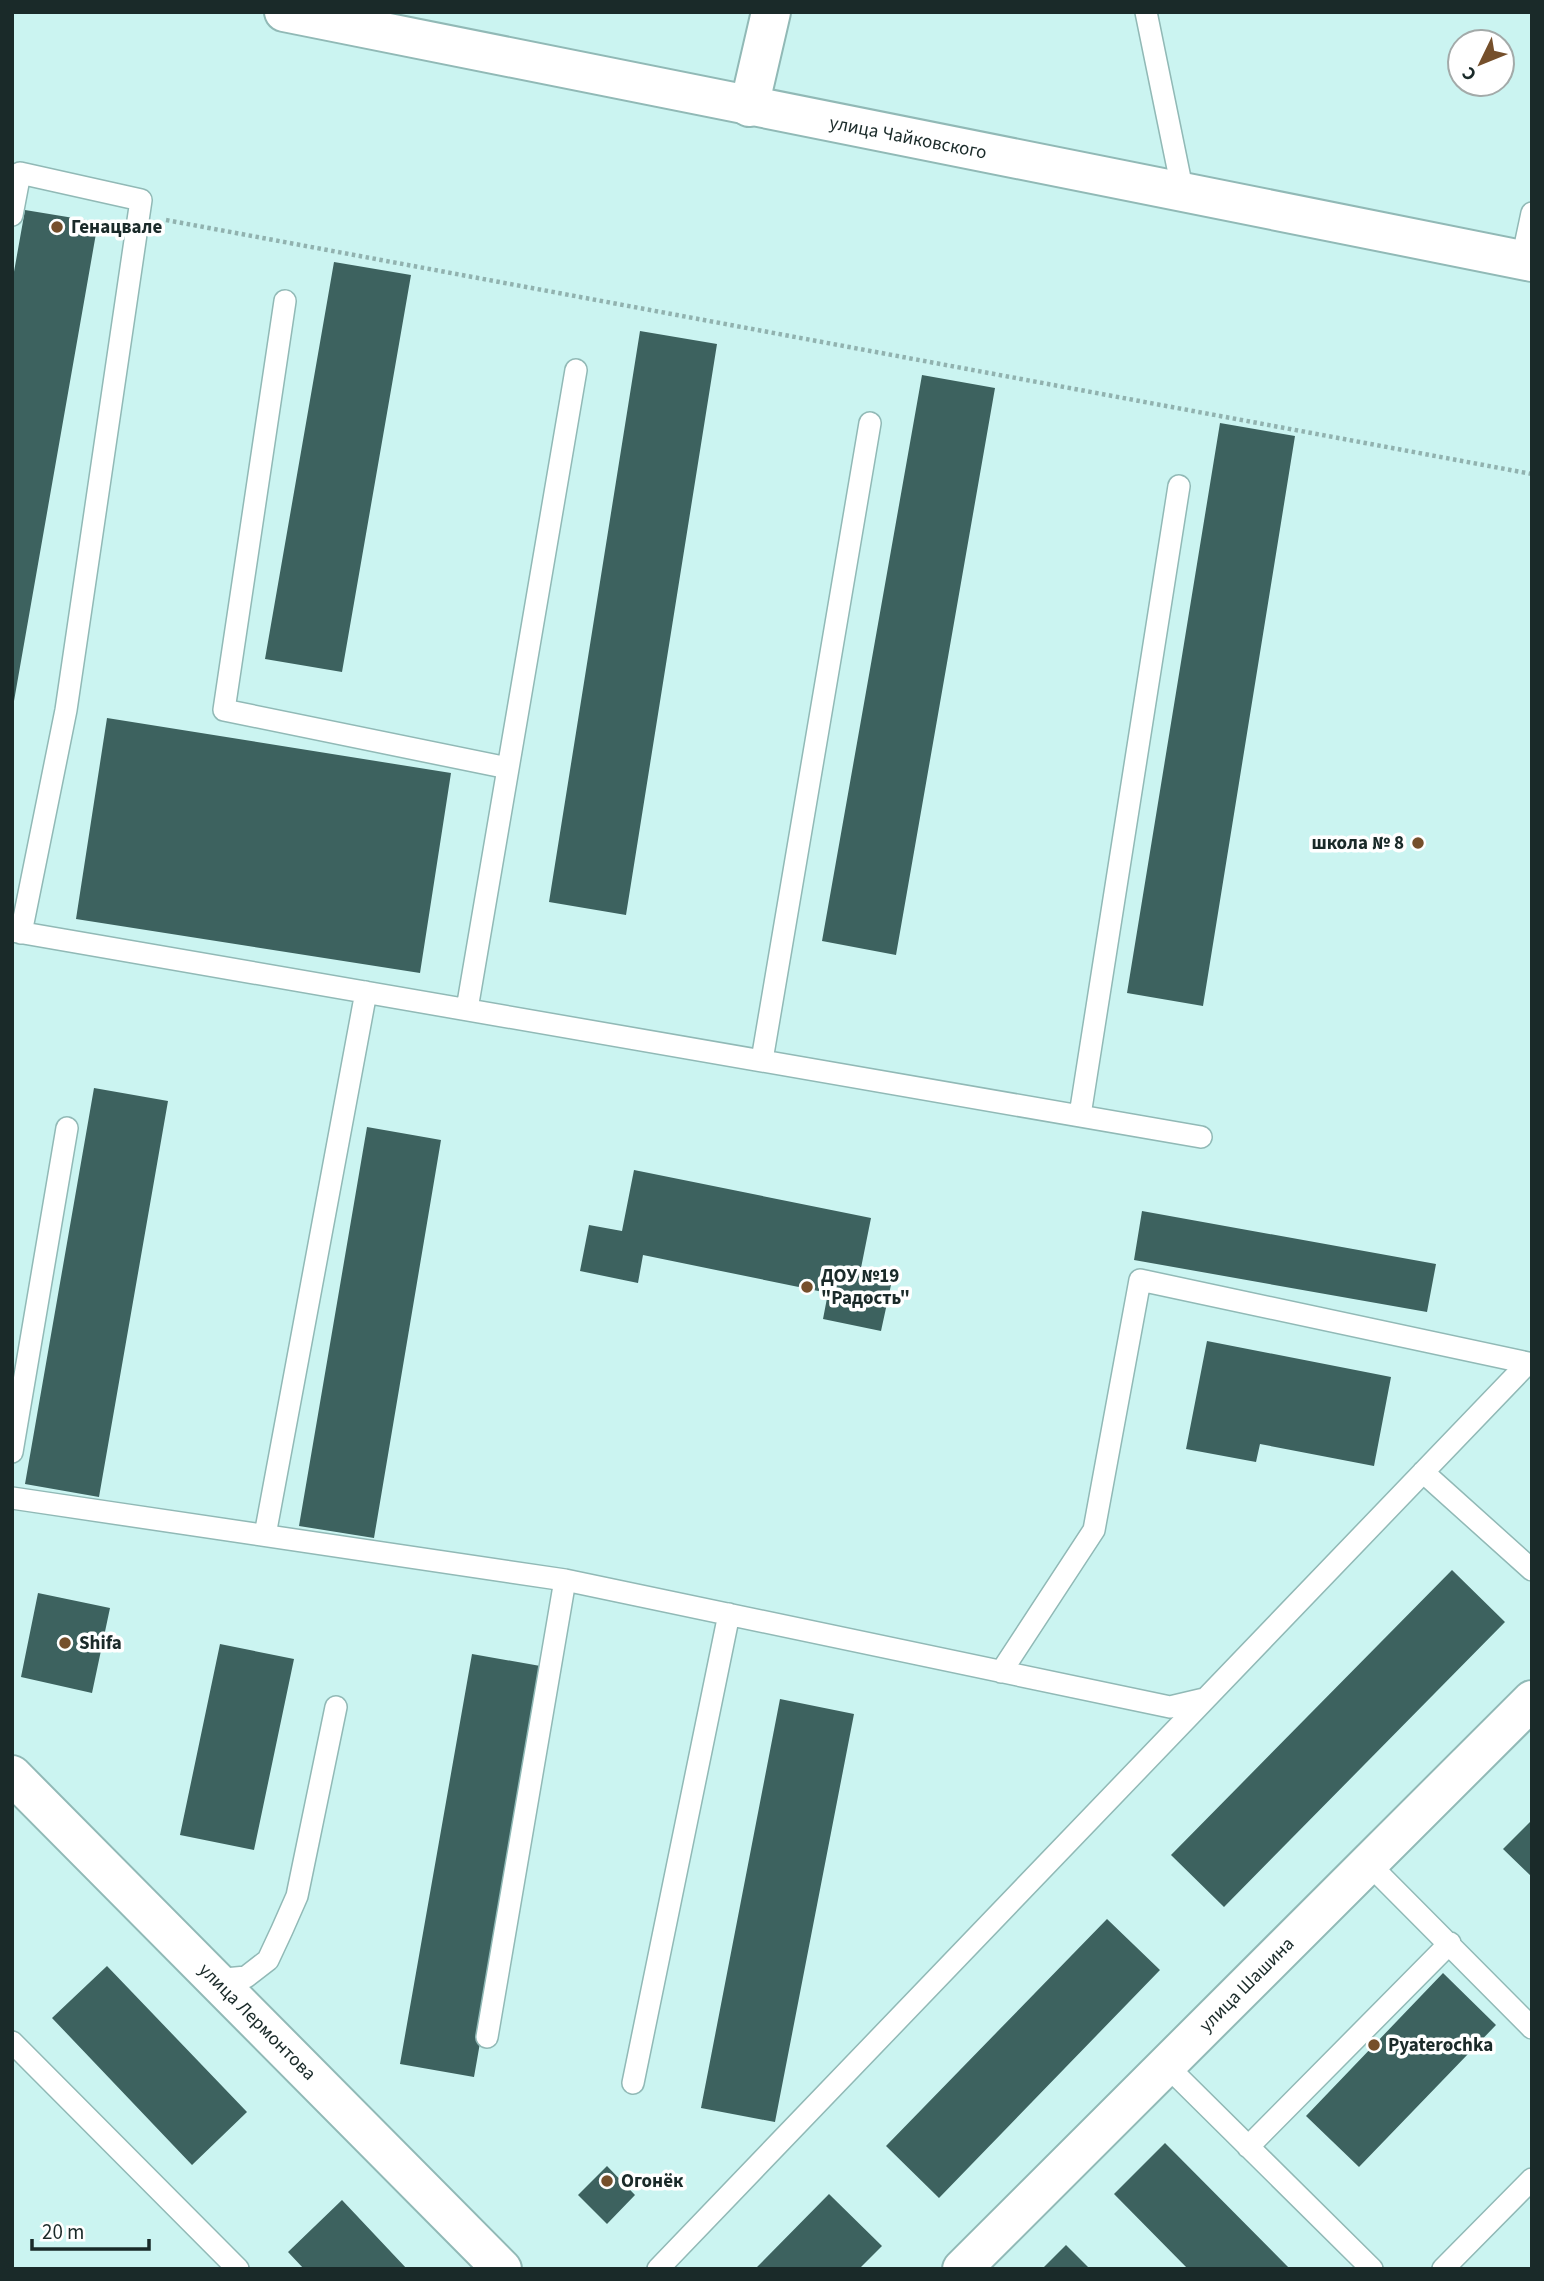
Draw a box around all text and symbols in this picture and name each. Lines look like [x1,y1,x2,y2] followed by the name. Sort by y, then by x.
[1446,28,1516,98] north arrow
[1456,60,1483,87] text: С
[827,110,989,166] street label: улица Чайковского
[71,214,162,241] place label: Генацвале
[49,219,65,235] marker: Генацвале
[1311,830,1404,857] place label: школа № 8
[1410,835,1426,851] marker: школа № 8
[821,1263,910,1312] place label: ДОУ №19 "Радость"
[799,1279,815,1295] marker: ДОУ №19 "Радость"
[79,1630,122,1657] place label: Shifa
[57,1635,73,1651] marker: Shifa
[1193,1931,1301,2039] street label: улица Шашина
[192,1957,322,2087] street label: улица Лермонтова
[1388,2032,1493,2059] place label: Pyaterochka
[1366,2037,1382,2053] marker: Pyaterochka
[621,2168,684,2195] place label: Огонёк
[599,2173,615,2189] marker: Огонёк
[32,2208,149,2252] scale bar
[42,2217,84,2247] text: 20 m

